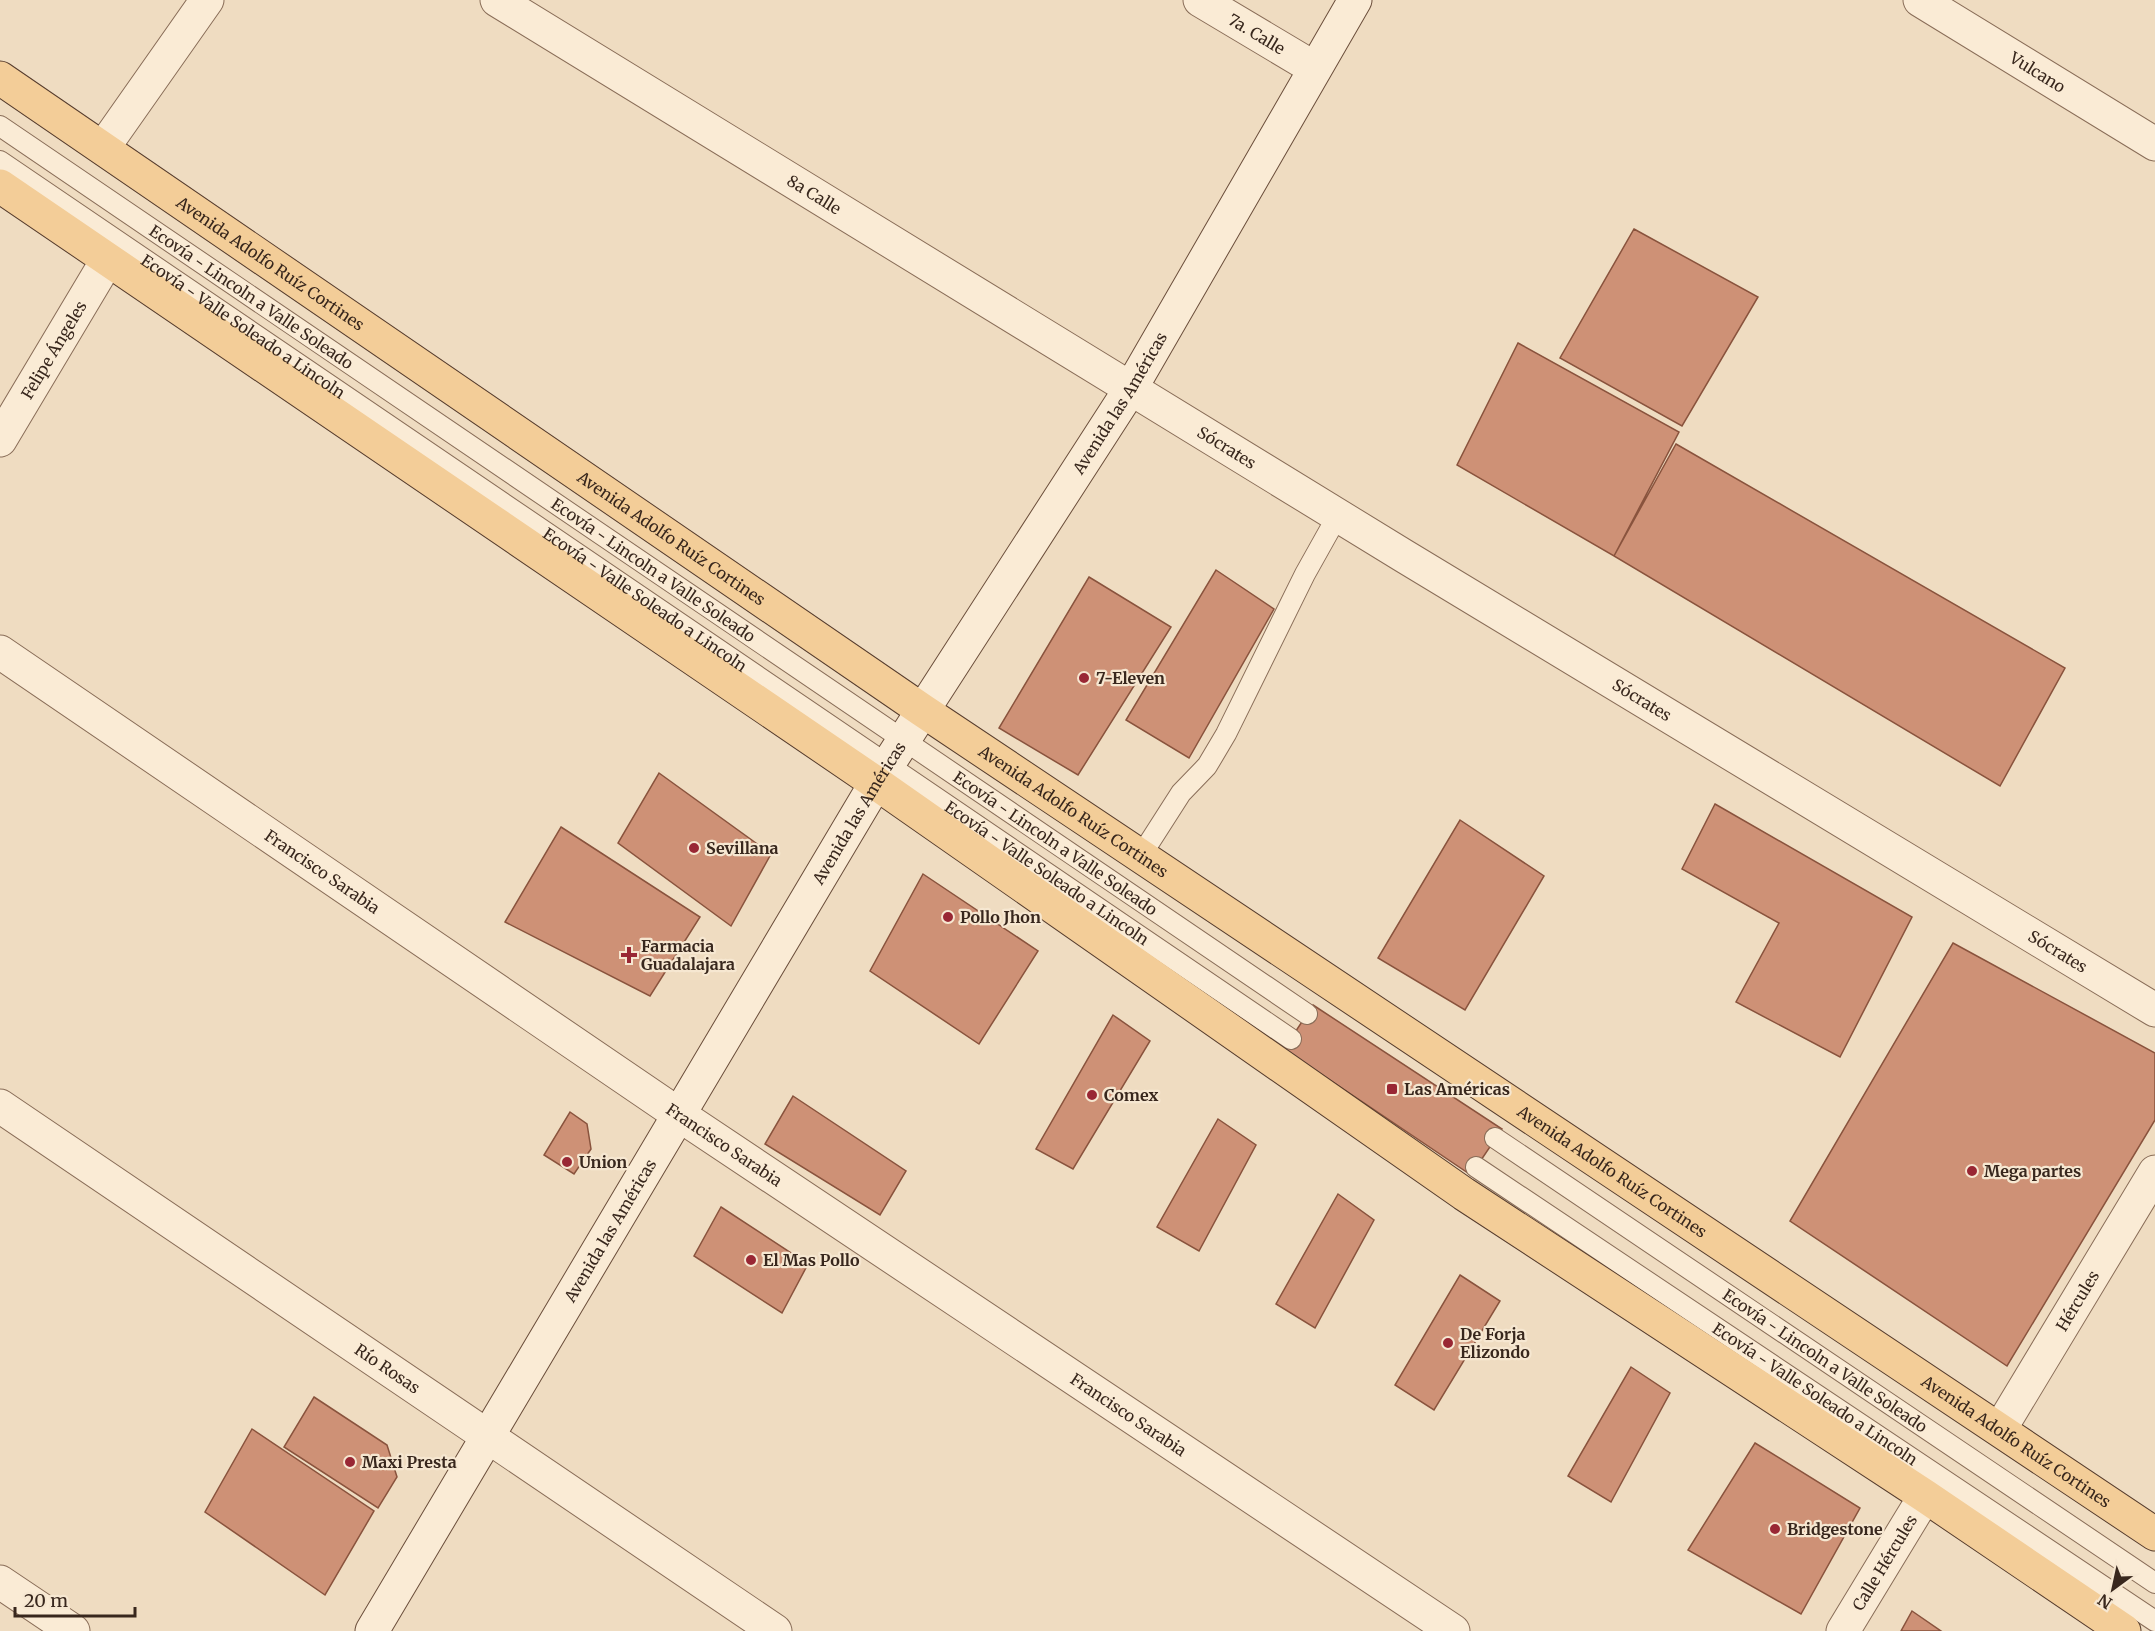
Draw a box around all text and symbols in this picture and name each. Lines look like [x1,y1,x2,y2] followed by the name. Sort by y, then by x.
[1225,9,1289,58] street label: 7a. Calle
[2005,47,2069,97] street label: Vulcano
[783,170,845,219] street label: 8a Calle
[172,191,368,335] street label: Avenida Adolfo Ruíz Cortines
[146,220,357,373] street label: Ecovía - Lincoln a Valle Soleado
[137,250,349,403] street label: Ecovía - Valle Soleado a Lincoln
[17,297,91,403] street label: Felipe Ángeles
[1068,328,1171,478] street label: Avenida las Américas
[1194,422,1260,473] street label: Sócrates
[573,466,769,610] street label: Avenida Adolfo Ruíz Cortines
[548,494,759,646] street label: Ecovía - Lincoln a Valle Soleado
[539,523,751,676] street label: Ecovía - Valle Soleado a Lincoln
[1096,668,1165,688] place label: 7-Eleven
[1077,671,1091,685] marker: 7-Eleven
[1609,674,1675,725] street label: Sócrates
[808,738,910,889] street label: Avenida las Américas
[974,740,1172,882] street label: Avenida Adolfo Ruíz Cortines
[950,767,1161,919] street label: Ecovía - Lincoln a Valle Soleado
[941,797,1153,950] street label: Ecovía - Valle Soleado a Lincoln
[261,825,384,918] street label: Francisco Sarabia
[706,838,779,858] place label: Sevillana
[687,841,701,855] marker: Sevillana
[960,907,1041,927] place label: Pollo Jhon
[941,910,955,924] marker: Pollo Jhon
[2025,926,2091,977] street label: Sócrates
[641,936,735,974] place label: Farmacia Guadalajara
[622,948,636,962] marker: Farmacia Guadalajara
[1404,1079,1510,1099] place label: Las Américas
[1385,1082,1399,1096] marker: Las Américas
[1104,1085,1159,1105] place label: Comex
[1085,1088,1099,1102] marker: Comex
[663,1099,786,1191] street label: Francisco Sarabia
[1513,1100,1711,1242] street label: Avenida Adolfo Ruíz Cortines
[579,1152,627,1172] place label: Union
[559,1155,660,1306] street label: Avenida las Américas
[560,1155,574,1169] marker: Union
[1984,1161,2081,1181] place label: Mega partes
[1965,1164,1979,1178] marker: Mega partes
[763,1250,860,1270] place label: El Mas Pollo
[744,1253,758,1267] marker: El Mas Pollo
[2052,1267,2103,1334] street label: Hércules
[1719,1284,1931,1437] street label: Ecovía - Lincoln a Valle Soleado
[1709,1318,1922,1470] street label: Ecovía - Valle Soleado a Lincoln
[1460,1324,1530,1362] place label: De Forja Elizondo
[1441,1336,1455,1350] marker: De Forja Elizondo
[351,1339,424,1398] street label: Río Rosas
[1067,1369,1191,1461] street label: Francisco Sarabia
[1917,1370,2115,1512] street label: Avenida Adolfo Ruíz Cortines
[362,1452,457,1472] place label: Maxi Presta
[343,1455,357,1469] marker: Maxi Presta
[1848,1511,1921,1614] street label: Calle Hércules
[1787,1519,1883,1539] place label: Bridgestone
[1768,1522,1782,1536] marker: Bridgestone
[2083,1559,2143,1619] north arrow
[15,1580,135,1618] scale bar
[24,1589,68,1612] text: 20 m
[2094,1590,2116,1613] text: N

